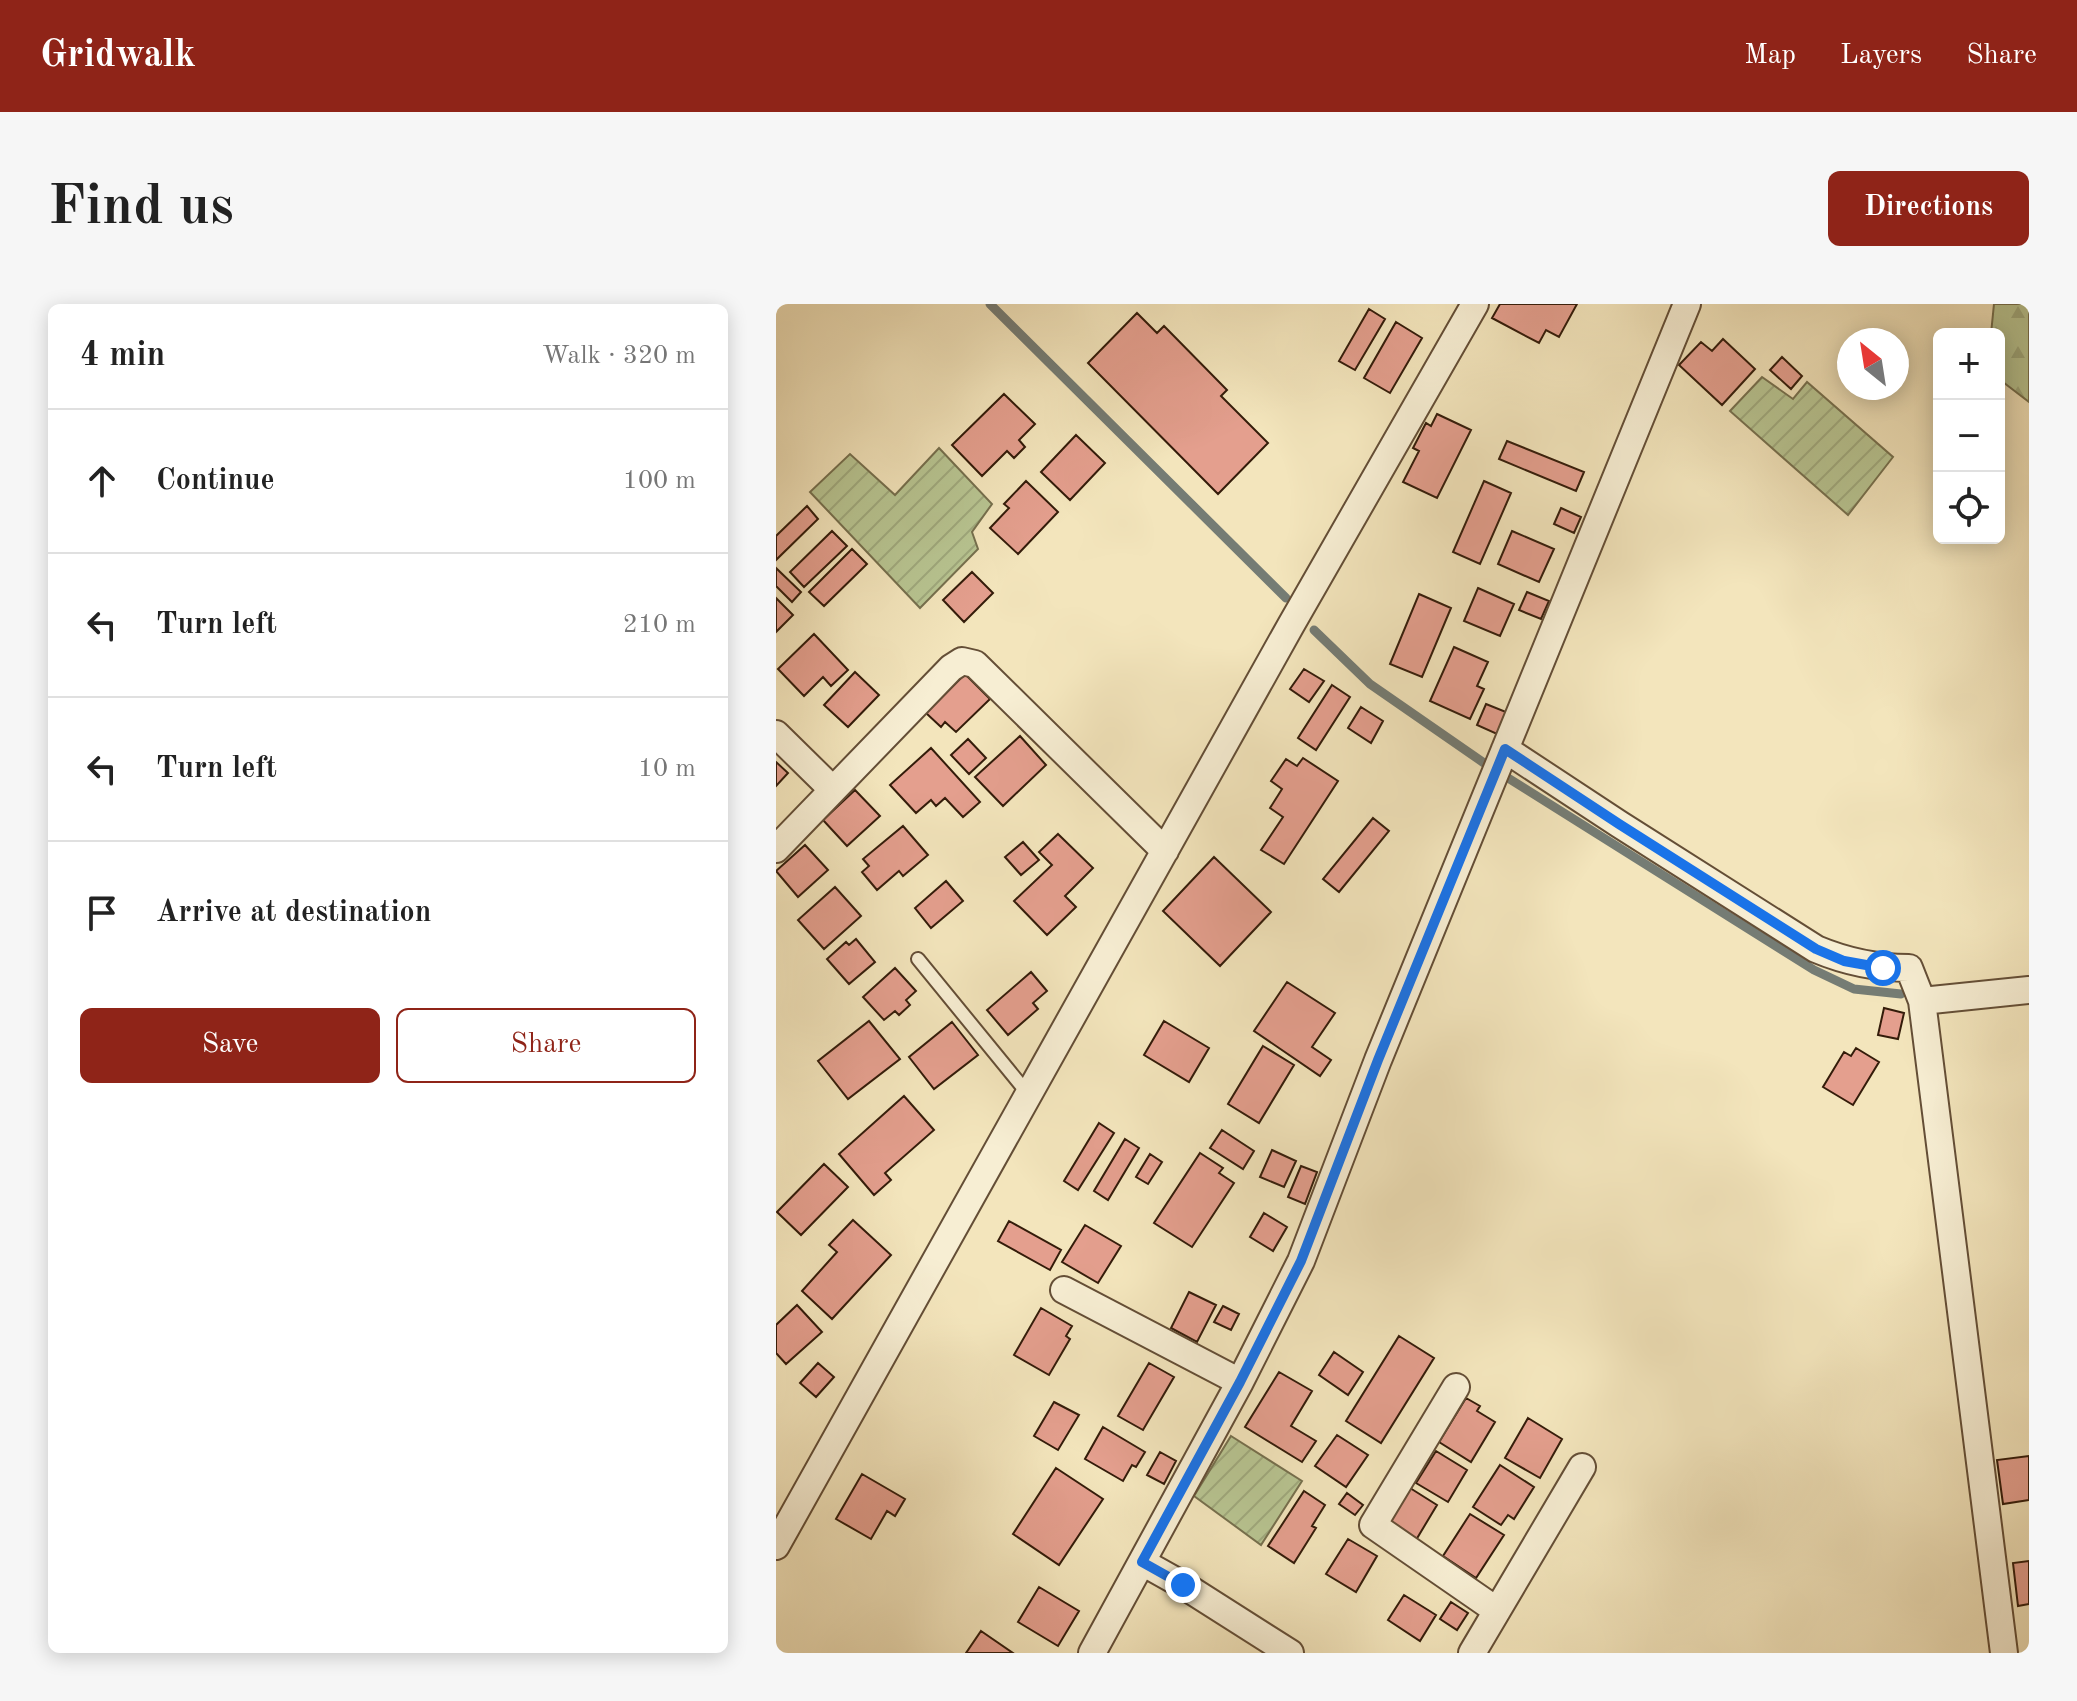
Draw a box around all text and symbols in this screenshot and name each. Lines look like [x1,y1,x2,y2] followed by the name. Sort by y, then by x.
[40,37,196,75] text: Gridwalk
[1744,42,1796,70] text: Map
[1840,42,1922,70] text: Layers
[1966,42,2037,70] text: Share
[1828,171,2029,246] button: Directions
[48,180,234,236] text: Find us
[1837,328,1909,400] north arrow
[1933,328,2005,544] map controls
[1933,328,2005,400] button: +
[80,339,165,373] text: 4 min
[542,343,696,369] text: Walk · 320 m
[1933,400,2005,472] button: −
[80,459,124,503] icon: ahead
[156,466,275,496] text: Continue
[623,468,696,494] text: 100 m
[1933,472,2005,544] button: locate
[80,603,124,647] icon: left
[156,610,277,640] text: Turn left
[623,612,696,638] text: 210 m
[80,747,124,791] icon: left
[156,754,277,784] text: Turn left
[638,756,696,782] text: 10 m
[80,891,124,935] icon: arrive
[156,898,431,928] text: Arrive at destination
[1865,950,1901,986] route start
[80,1008,380,1083] button: Save
[396,1008,696,1083] button: Share
[1165,1567,1201,1603] route end

